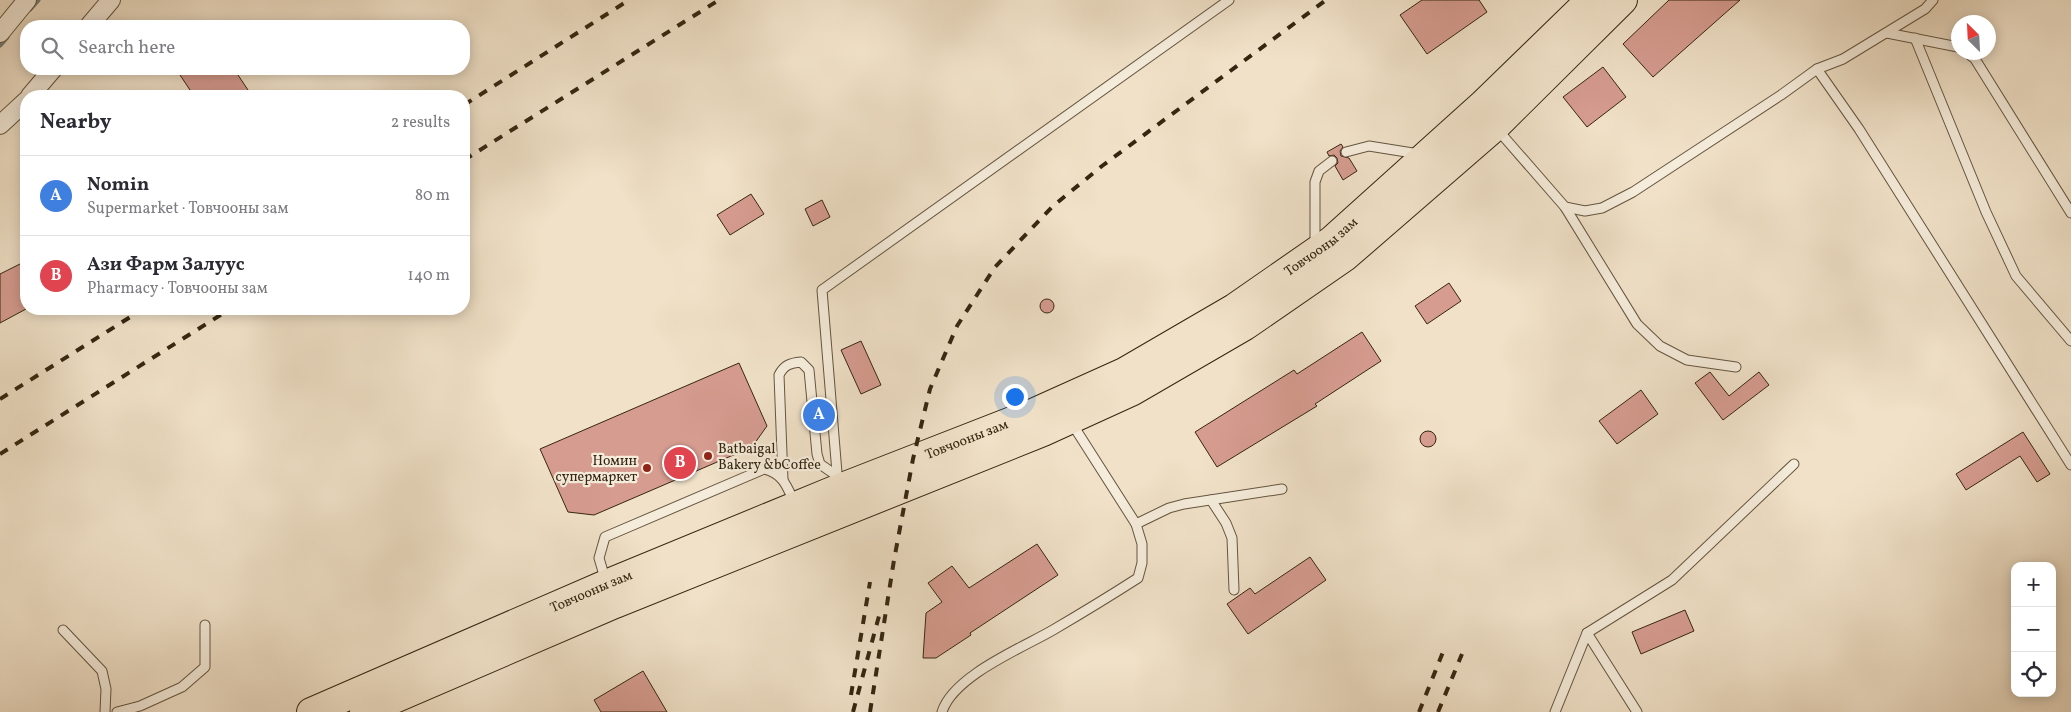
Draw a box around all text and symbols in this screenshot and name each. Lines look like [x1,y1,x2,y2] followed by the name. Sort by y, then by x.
[1951,15,1996,60] north arrow
[20,20,470,75] search box
[38,34,66,62] icon: search
[78,35,175,61] text: Search here
[40,108,111,137] text: Nearby
[391,112,450,134] text: 2 results
[87,172,149,198] text: Nomin
[50,185,62,207] text: A
[415,185,450,207] text: 80 m
[87,198,288,220] text: Supermarket · Товчооны зам
[1281,213,1363,281] street label: Товчооны зам
[87,252,245,278] text: Ази Фарм Залуус
[51,265,61,287] text: B
[408,265,450,287] text: 140 m
[87,278,268,300] text: Pharmacy · Товчооны зам
[1002,384,1028,410] your location
[803,396,835,434] pin: A
[922,415,1011,465] street label: Товчооны зам
[718,440,821,475] place label: Batbaigal Bakery &bCoffee
[664,444,696,482] pin: B
[702,450,714,462] marker: Batbaigal Bakery &bCoffee
[556,452,637,487] place label: Номин супермаркет
[641,462,653,474] marker: Номин супермаркет
[2011,562,2056,697] map controls
[2011,562,2056,607] button: +
[547,566,636,618] street label: Товчооны зам
[2011,607,2056,652] button: −
[2011,652,2056,697] button: locate

